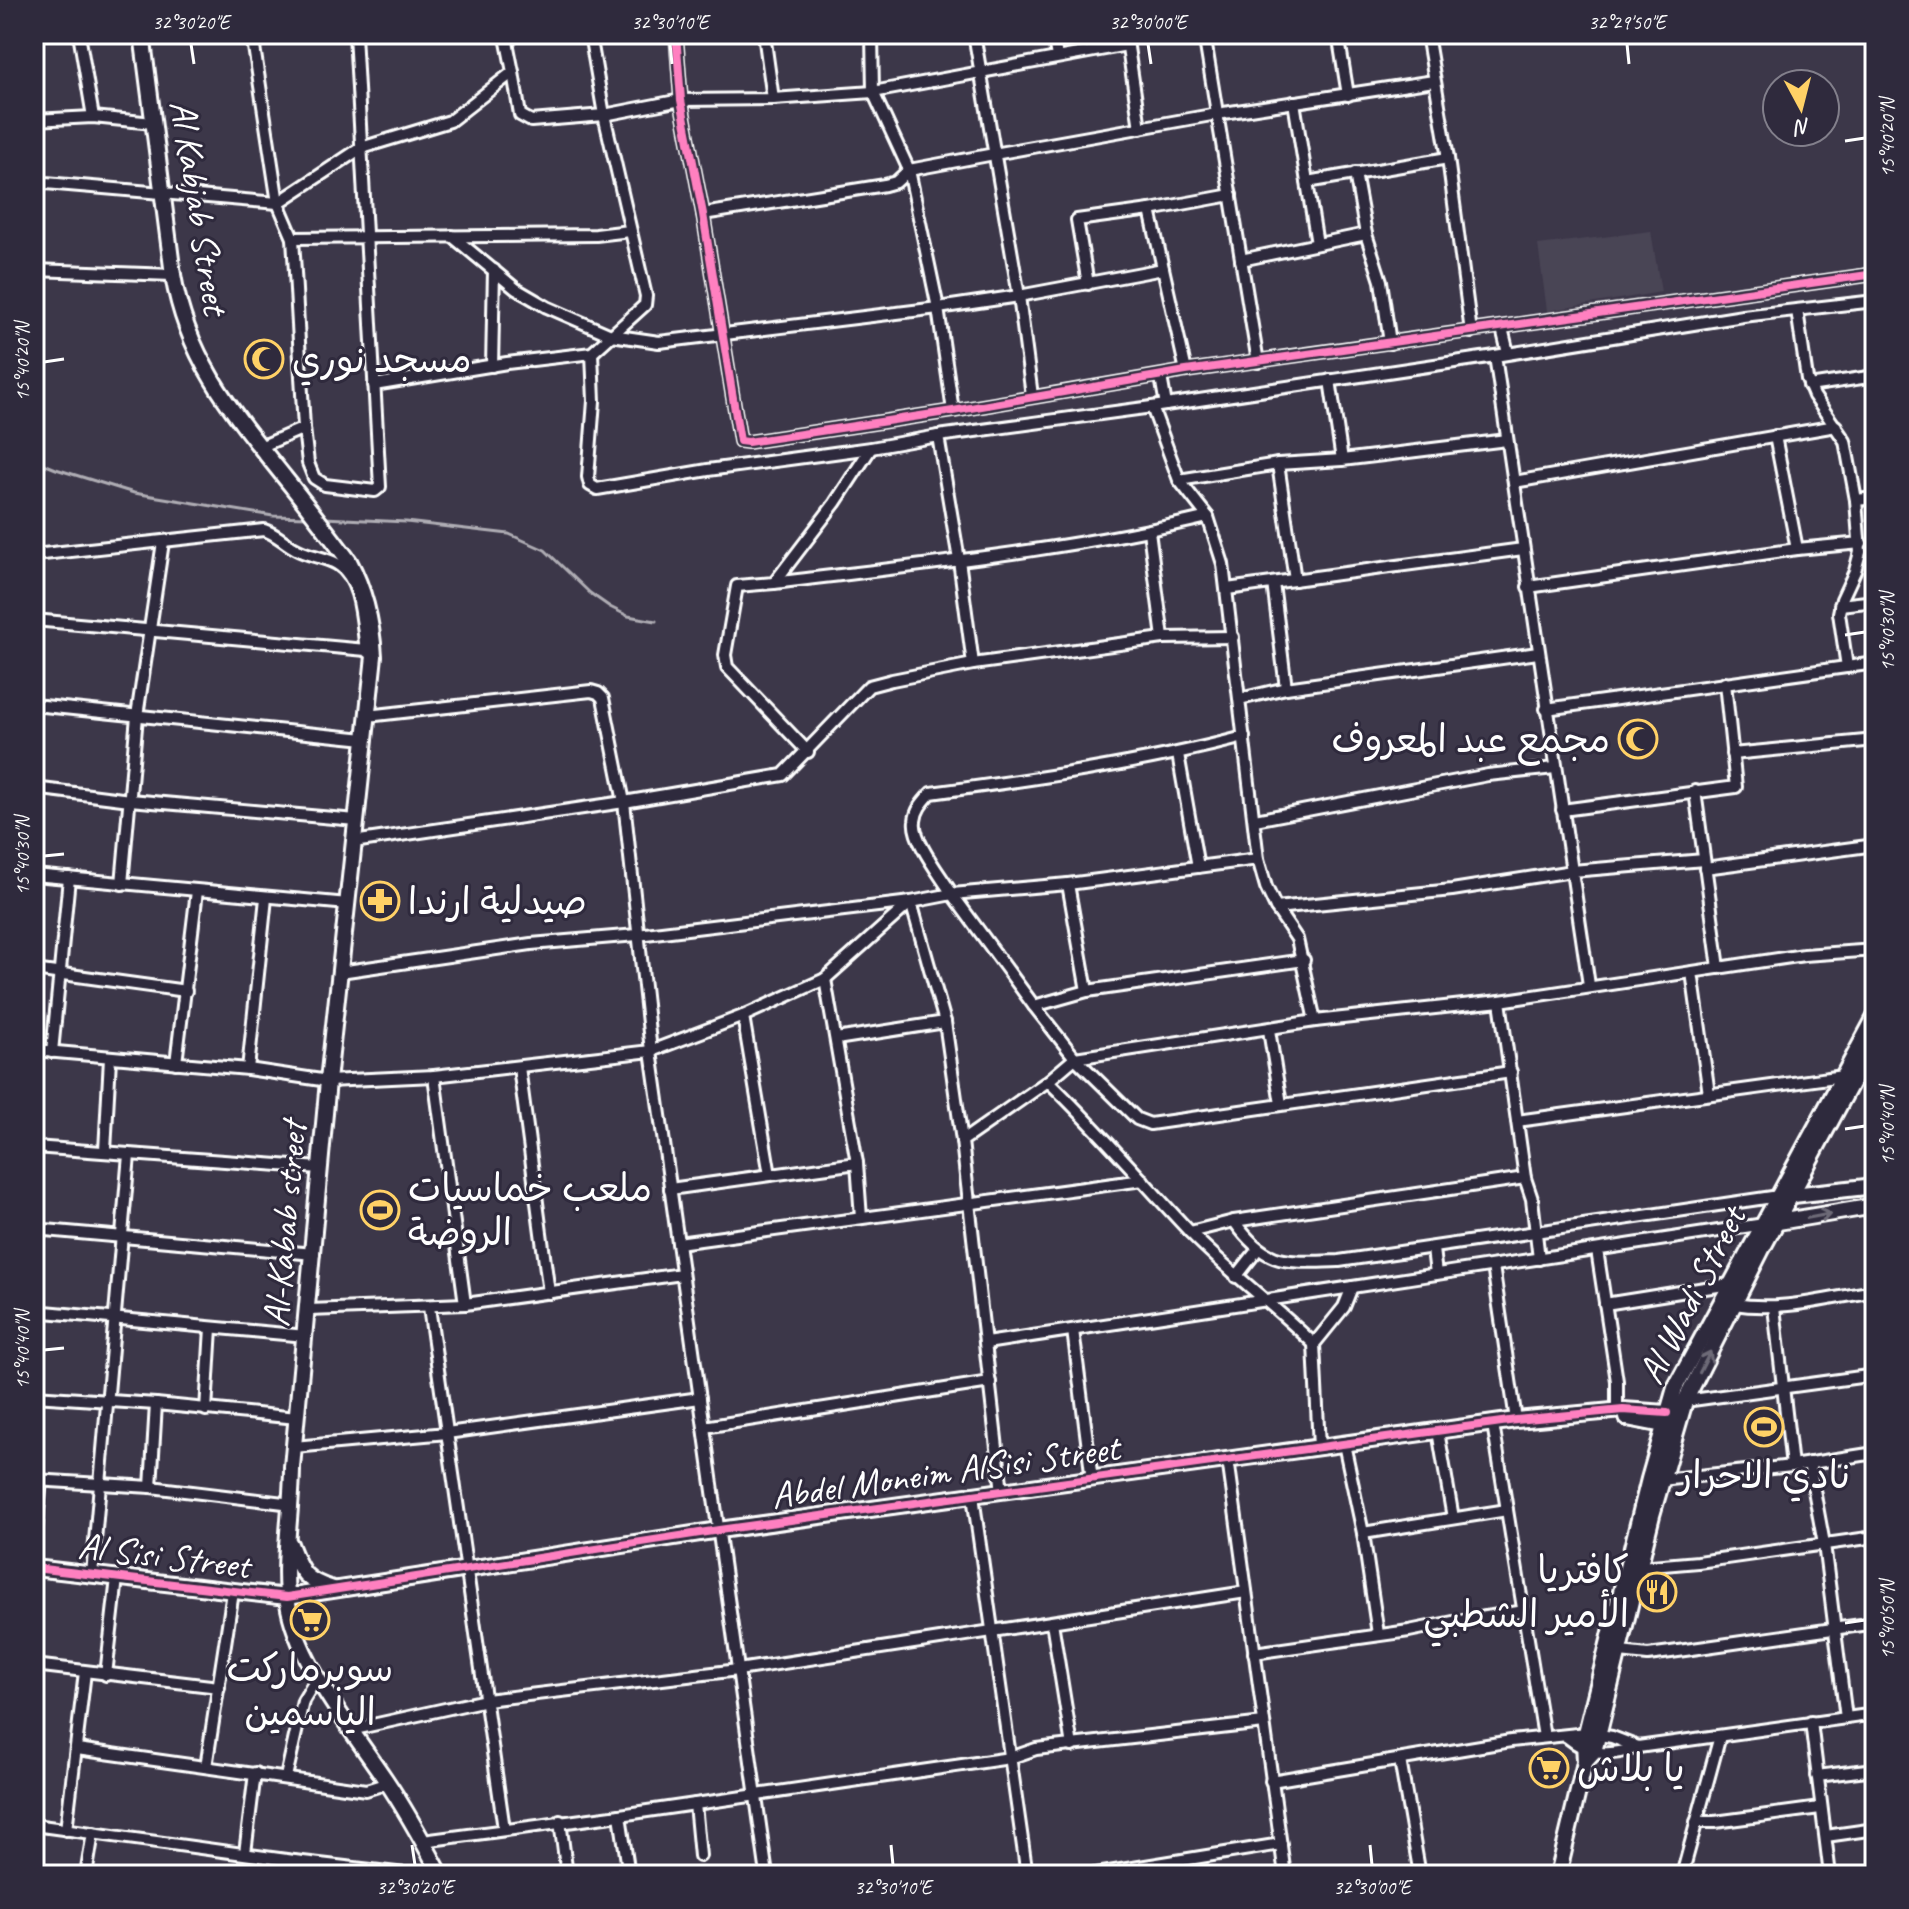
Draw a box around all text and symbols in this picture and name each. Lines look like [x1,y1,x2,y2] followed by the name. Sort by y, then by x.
[152,10,232,35] text: 32°30'20"E
[631,10,711,35] text: 32°30'10"E
[1109,10,1189,35] text: 32°30'00"E
[1588,10,1668,35] text: 32°29'50"E
[1761,68,1841,148] north arrow
[1875,96,1900,177] text: 15°40'20"N
[159,97,240,321] street label: Al Kabjab Street
[1791,112,1812,142] text: N
[10,320,35,401] text: 15°40'20"N
[292,336,472,386] place label: مسجد نوري
[243,338,285,380] mosque icon: مسجد نوري
[1875,590,1900,671] text: 15°40'30"N
[1332,716,1610,766] place label: مجمع عبد المعروف
[1617,718,1659,760] mosque icon: مجمع عبد المعروف
[10,814,35,895] text: 15°40'30"N
[408,878,587,925] place label: صيدلية ارندا
[359,880,401,922] pharmacy icon: صيدلية ارندا
[1875,1084,1900,1165] text: 15°40'40"N
[252,1114,317,1329] street label: Al-Kabab street
[408,1165,652,1256] place label: ملعب خماسيات الروضة
[359,1189,401,1231] sports icon: ملعب خماسيات الروضة
[1627,1196,1757,1391] street label: Al Wadi Street
[1806,1207,1832,1222] one-way arrow
[10,1308,35,1389] text: 15°40'40"N
[1697,1351,1713,1375] one-way arrow
[1743,1406,1785,1448] sports icon: نادي الاحرار
[768,1423,1125,1519] street label: Abdel Moneim AlSisi Street
[1675,1452,1850,1502] place label: نادي الاحرار
[76,1522,256,1590] street label: Al Sisi Street
[1423,1547,1629,1647] place label: كافتريا الأمير الشطبي
[1636,1571,1678,1613] restaurant icon: كافتريا الأمير الشطبي
[1875,1578,1900,1659] text: 15°40'50"N
[289,1599,331,1641] supermarket icon: سوبرماركت الياسمين
[227,1645,393,1736] place label: سوبرماركت الياسمين
[1577,1745,1685,1792] place label: يا بلاش
[1528,1747,1570,1789] supermarket icon: يا بلاش
[376,1875,456,1900] text: 32°30'20"E
[854,1875,934,1900] text: 32°30'10"E
[1333,1875,1413,1900] text: 32°30'00"E

